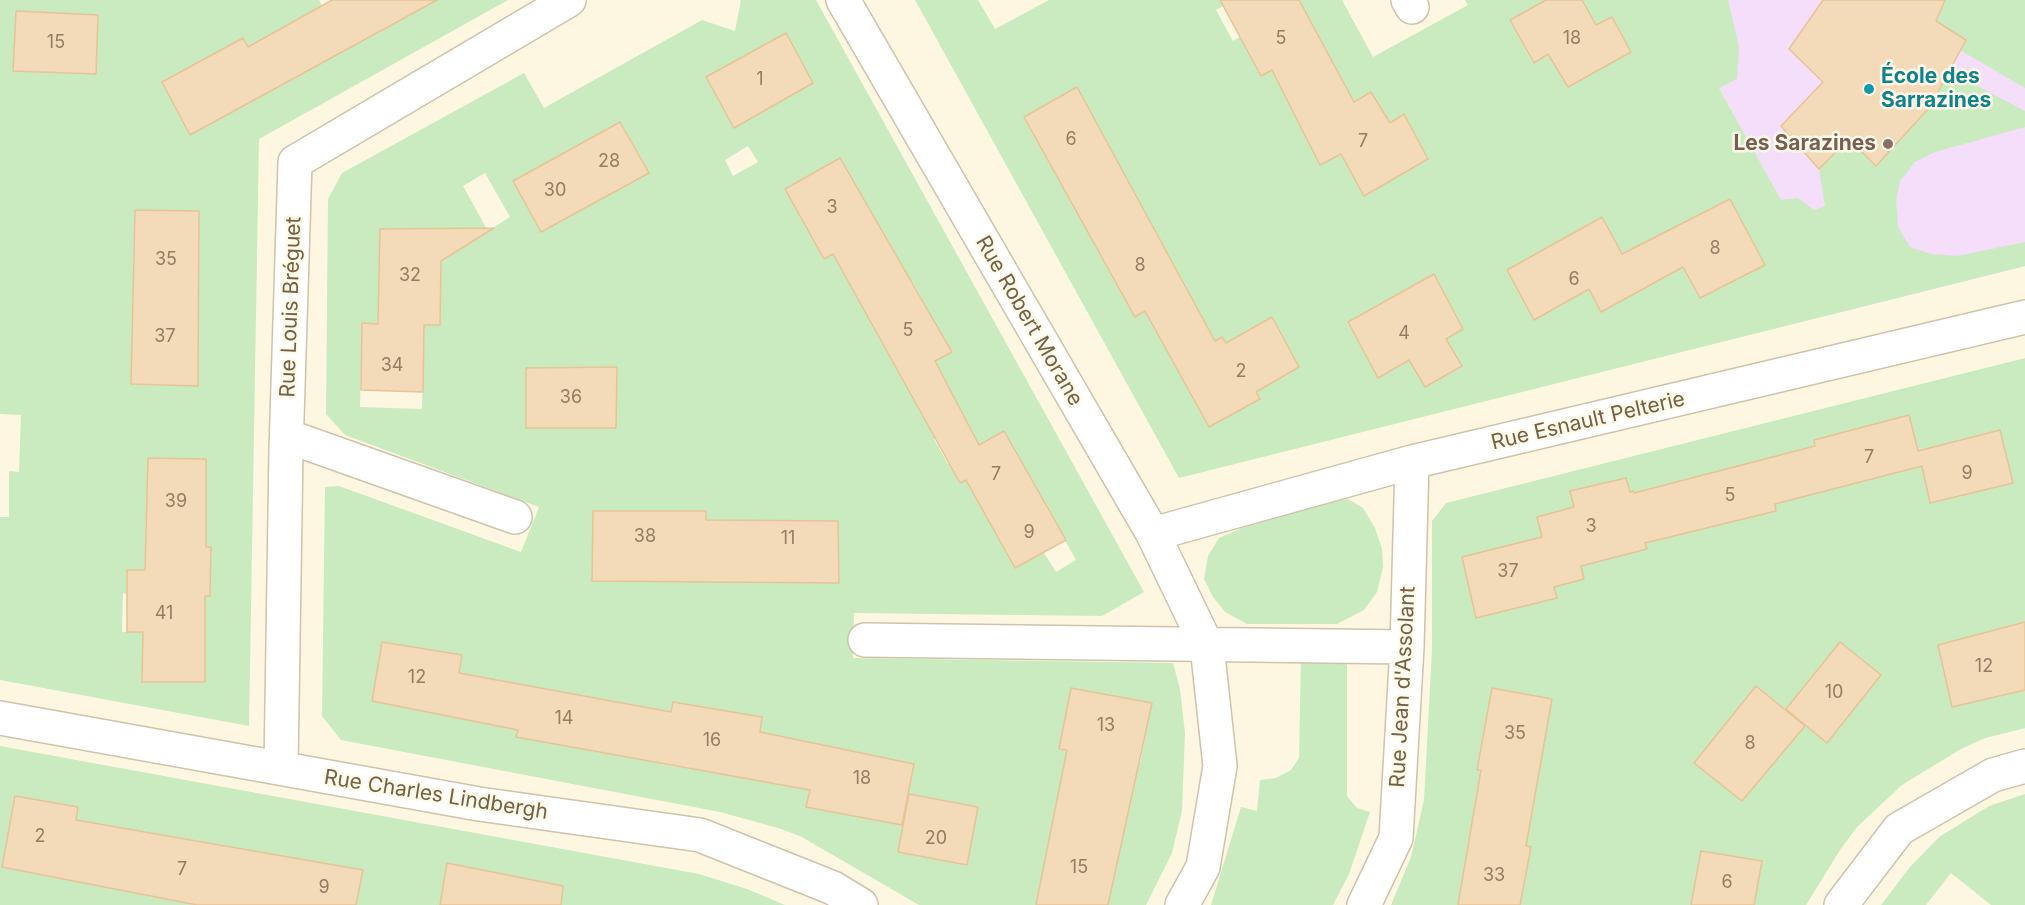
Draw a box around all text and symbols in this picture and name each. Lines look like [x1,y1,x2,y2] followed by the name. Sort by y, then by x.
[1276,28,1286,50] house number: 5
[1563,28,1581,50] house number: 18
[47,32,65,54] house number: 15
[1881,64,1991,114] place label: École des Sarrazines
[756,69,764,91] house number: 1
[1862,82,1876,96] marker: École des Sarrazines
[1065,129,1077,151] house number: 6
[1358,131,1368,153] house number: 7
[1733,131,1876,157] place label: Les Sarazines
[1881,137,1895,151] marker: Les Sarazines
[598,151,620,173] house number: 28
[544,180,566,202] house number: 30
[826,197,838,219] house number: 3
[275,216,307,398] street label: Rue Louis Bréguet
[970,232,1088,410] street label: Rue Robert Morane
[1709,238,1721,260] house number: 8
[155,249,177,271] house number: 35
[1134,255,1146,277] house number: 8
[399,265,421,287] house number: 32
[1568,269,1580,291] house number: 6
[903,320,913,342] house number: 5
[1398,323,1410,345] house number: 4
[154,326,176,348] house number: 37
[381,355,403,377] house number: 34
[1236,361,1246,383] house number: 2
[1489,386,1687,456] street label: Rue Esnault Pelterie
[560,387,582,409] house number: 36
[1864,447,1874,469] house number: 7
[1961,463,1973,485] house number: 9
[991,464,1001,486] house number: 7
[1725,485,1735,507] house number: 5
[165,491,187,513] house number: 39
[1585,516,1597,538] house number: 3
[1023,522,1035,544] house number: 9
[634,526,656,548] house number: 38
[781,528,795,550] house number: 11
[1497,561,1519,583] house number: 37
[1385,586,1421,788] street label: Rue Jean d'Assolant
[155,603,173,625] house number: 41
[1975,656,1993,678] house number: 12
[408,667,426,689] house number: 12
[1825,682,1843,704] house number: 10
[555,708,573,730] house number: 14
[1097,715,1115,737] house number: 13
[1504,723,1526,745] house number: 35
[703,730,721,752] house number: 16
[1744,733,1756,755] house number: 8
[322,765,550,825] street label: Rue Charles Lindbergh
[853,768,871,790] house number: 18
[35,826,45,848] house number: 2
[925,828,947,850] house number: 20
[1070,857,1088,879] house number: 15
[177,859,187,881] house number: 7
[1483,865,1505,887] house number: 33
[1721,872,1733,894] house number: 6
[318,877,330,899] house number: 9

